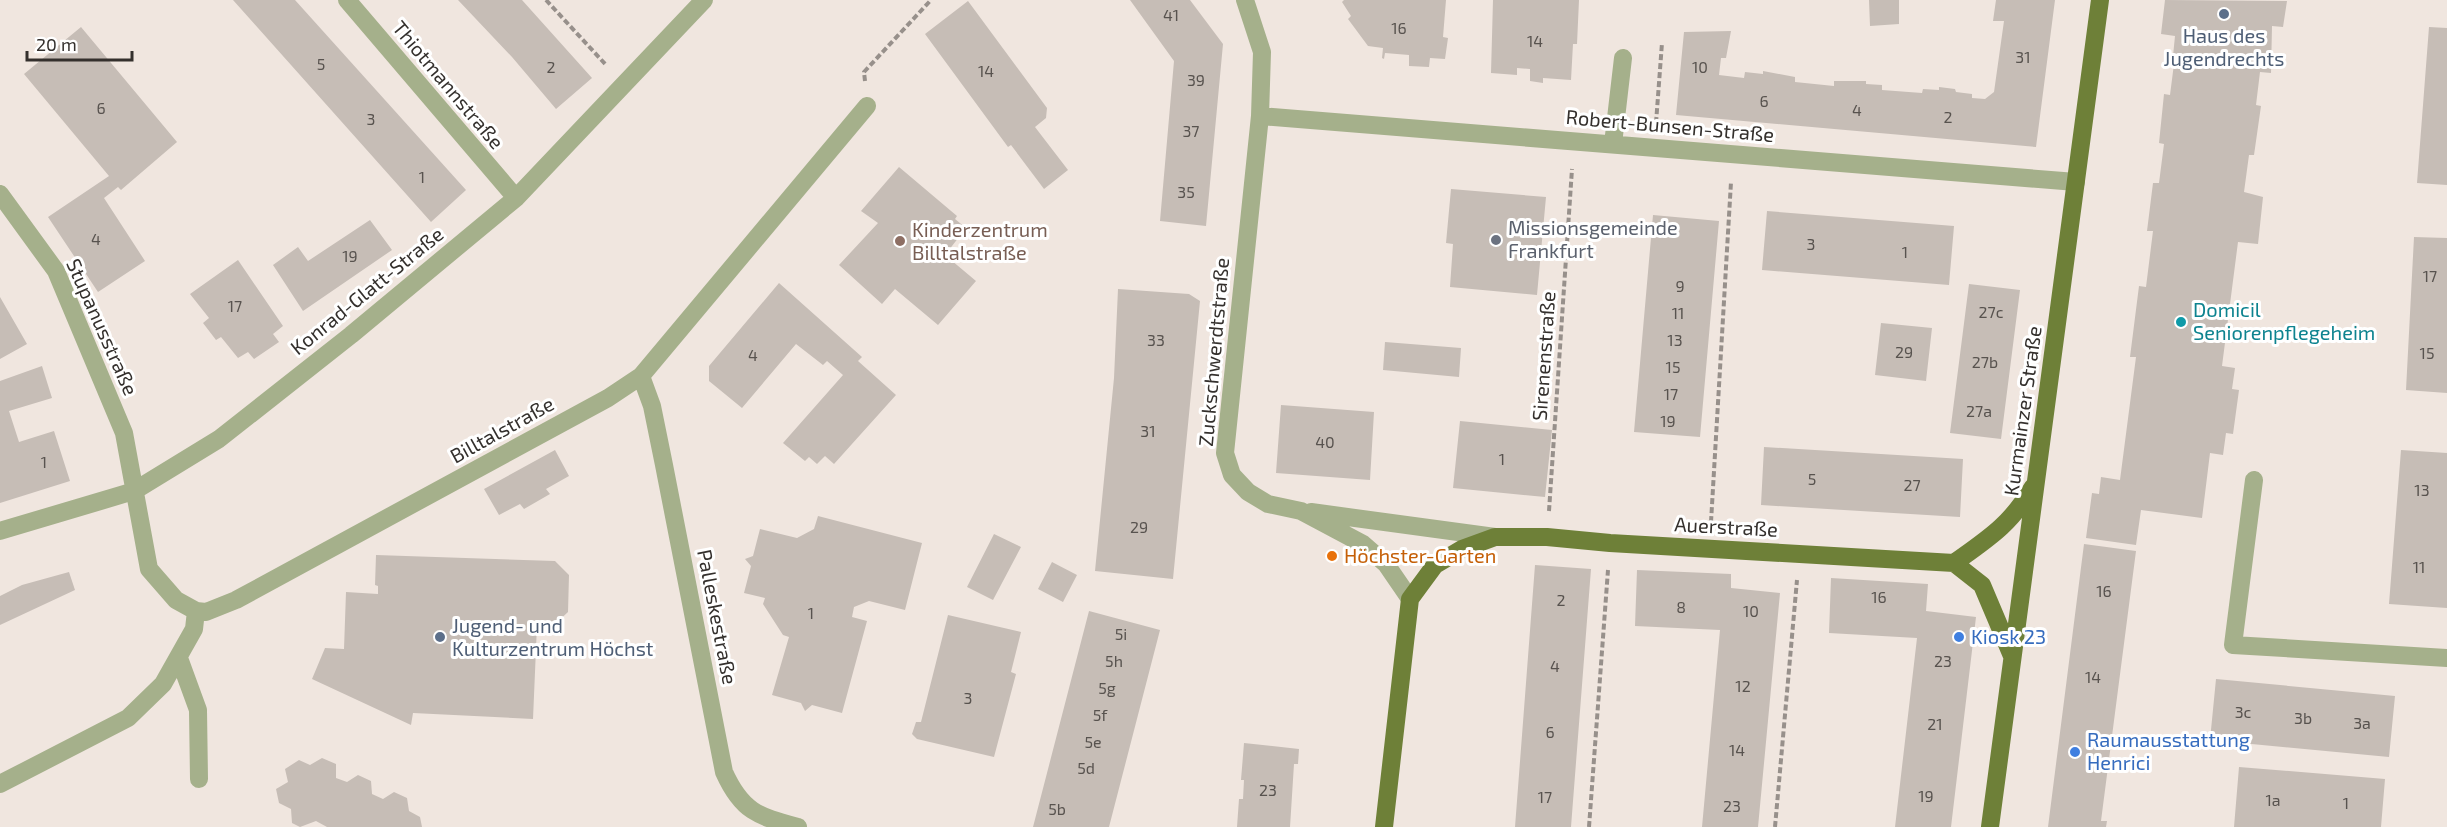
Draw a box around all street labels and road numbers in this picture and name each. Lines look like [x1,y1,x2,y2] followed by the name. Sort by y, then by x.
[388,15,509,153] street label: Thiotmannstraße
[1565,104,1775,146] street label: Robert-Bunsen-Straße
[285,221,447,359] street label: Konrad-Glatt-Straße
[62,255,144,399] street label: Stupanusstraße
[1193,257,1233,447] street label: Zuckschwerdtstraße
[1527,290,1559,421] street label: Sirenenstraße
[1998,324,2046,497] street label: Kurmainzer Straße
[446,391,557,467] street label: Billtalstraße
[1674,511,1778,541] street label: Auerstraße
[693,547,743,686] street label: Palleskestraße

